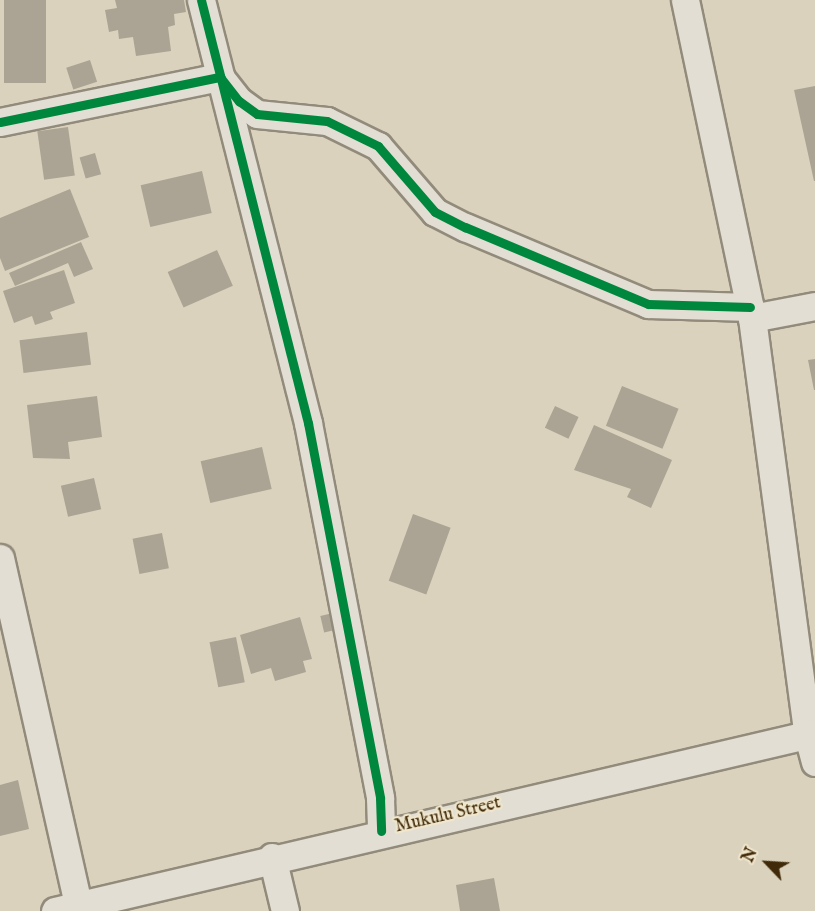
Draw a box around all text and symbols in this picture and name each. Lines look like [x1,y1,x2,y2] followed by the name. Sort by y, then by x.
[393,793,503,839] street label: Mukulu Street
[737,833,797,893] north arrow
[739,845,763,866] text: N

